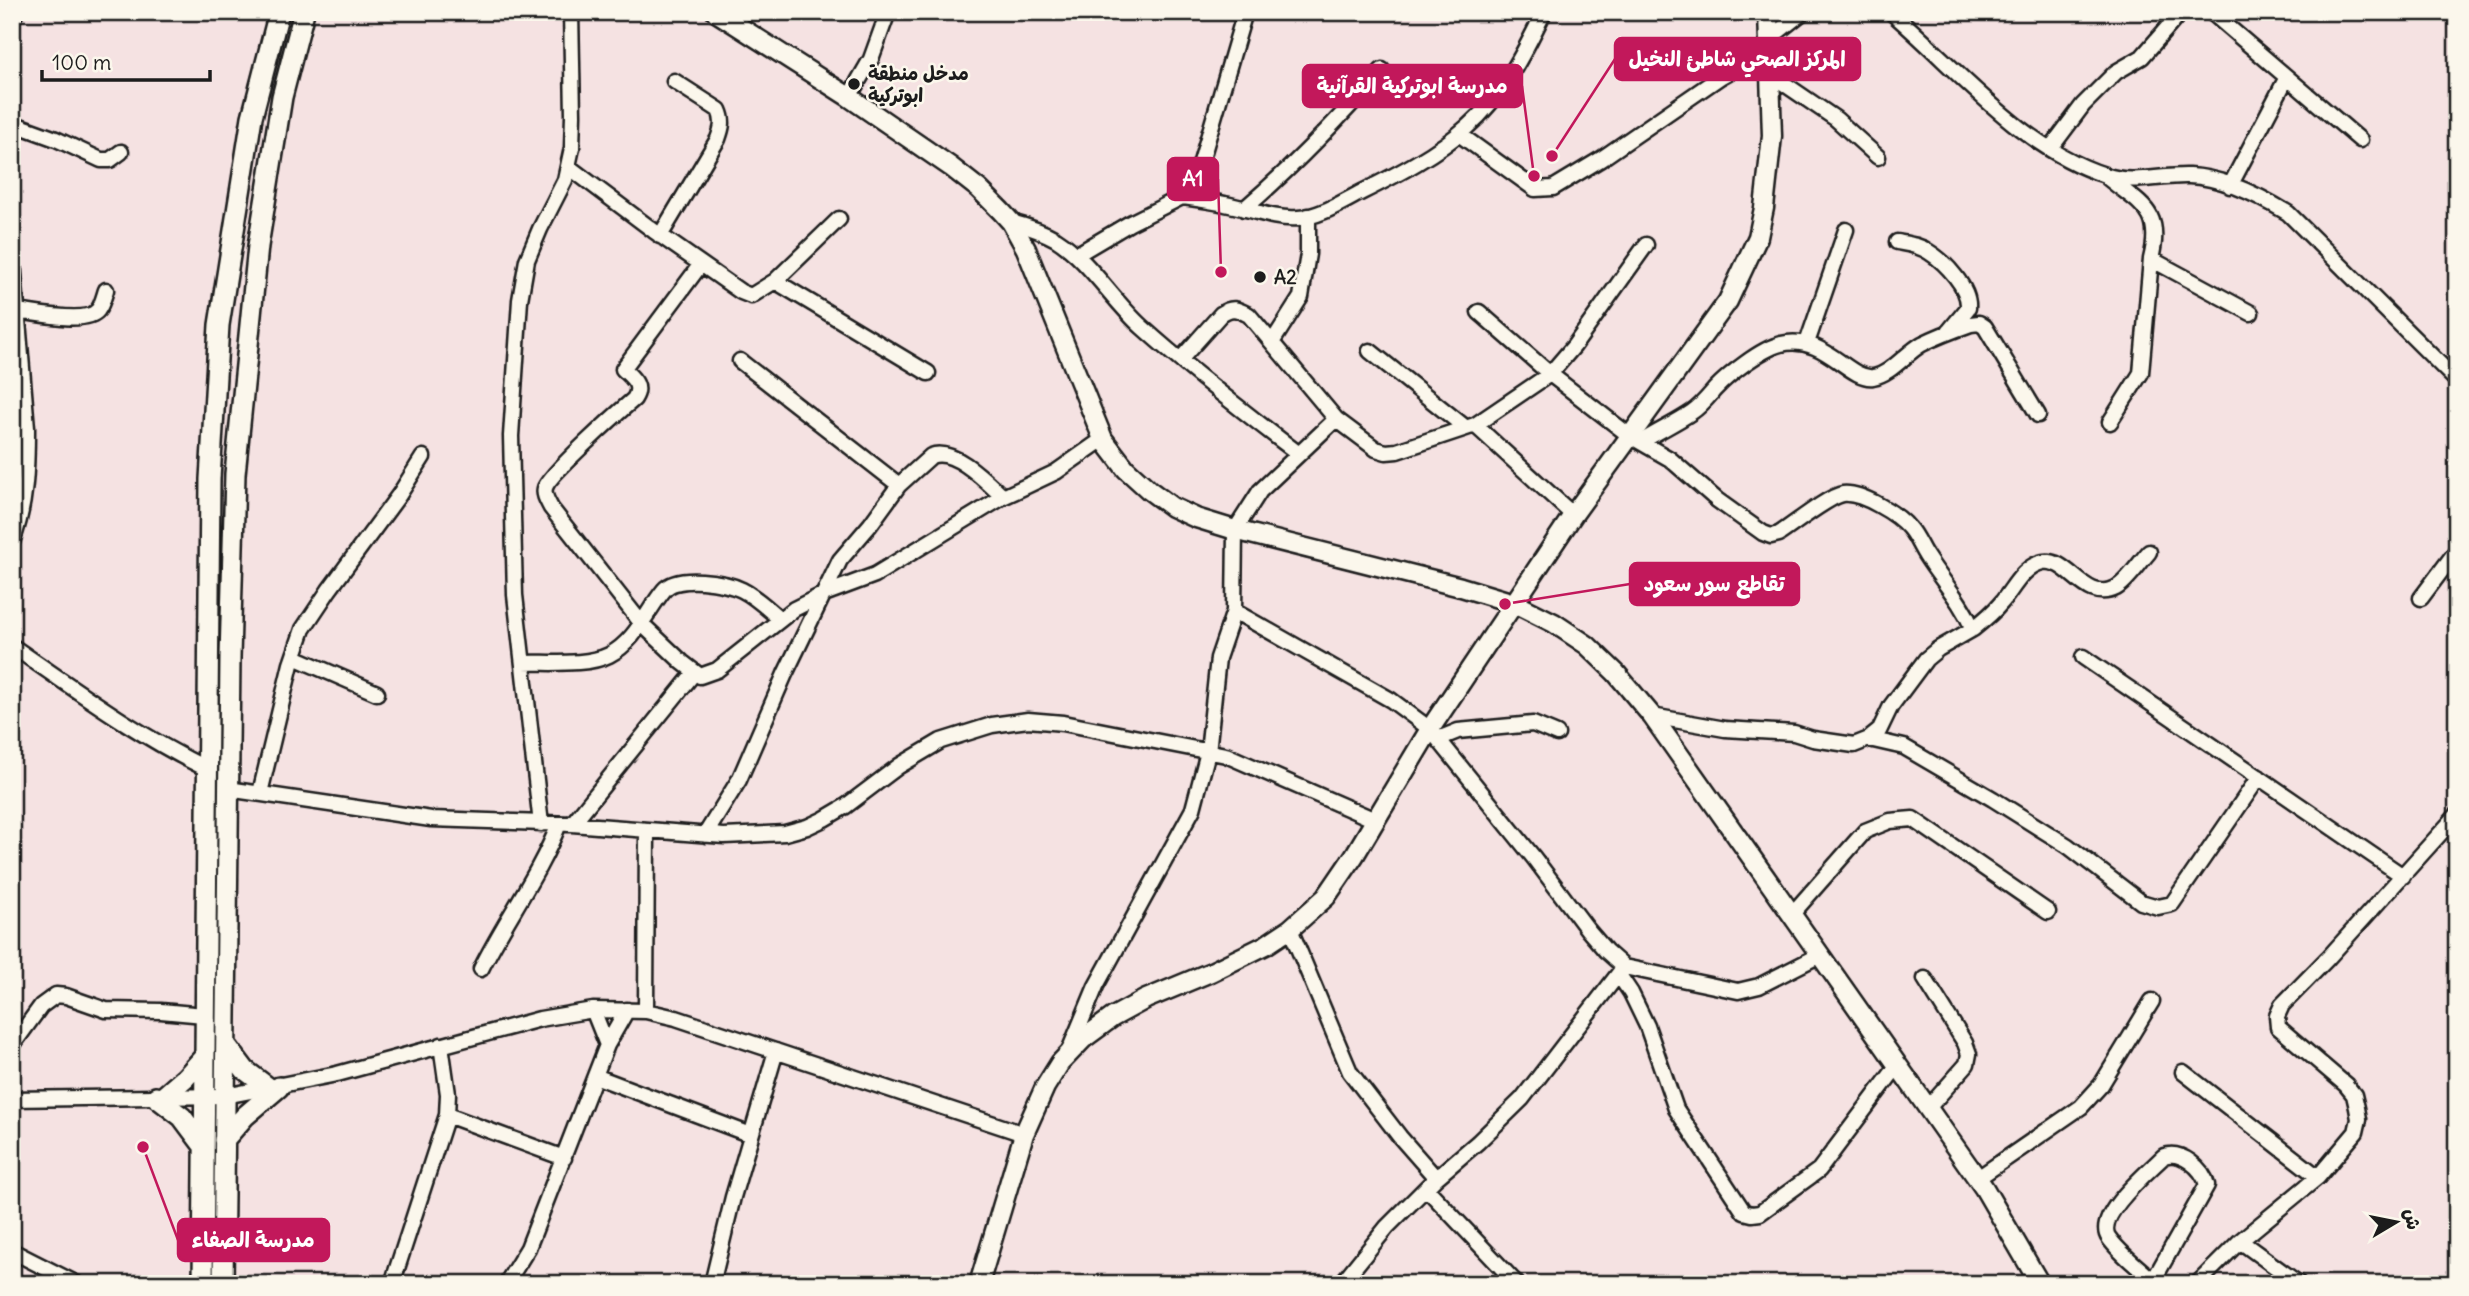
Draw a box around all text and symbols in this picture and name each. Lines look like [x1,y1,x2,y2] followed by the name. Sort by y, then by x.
[42,38,210,82] scale bar
[1615,38,1860,80] callout: المركز الصحي شاطئ النخيل
[1628,45,1846,78] text: المركز الصحي شاطئ النخيل
[52,49,111,76] text: 100 m
[868,61,969,108] place label: مدخل منطقة ابوتركية
[1303,65,1522,107] callout: مدرسة ابوتركية القرآنية
[1316,72,1508,99] text: مدرسة ابوتركية القرآنية
[846,76,862,92] marker: مدخل منطقة ابوتركية
[1168,158,1218,200] callout: A1
[1182,165,1204,192] text: A1
[1274,265,1297,289] place label: A2
[1252,269,1268,285] marker: A2
[1630,563,1799,605] callout: تقاطع سور سعود
[1644,570,1785,599] text: تقاطع سور سعود
[2360,1188,2430,1258] north arrow
[2399,1207,2426,1232] text: ش
[178,1219,329,1261] callout: مدرسة الصفاء
[191,1226,315,1253] text: مدرسة الصفاء

